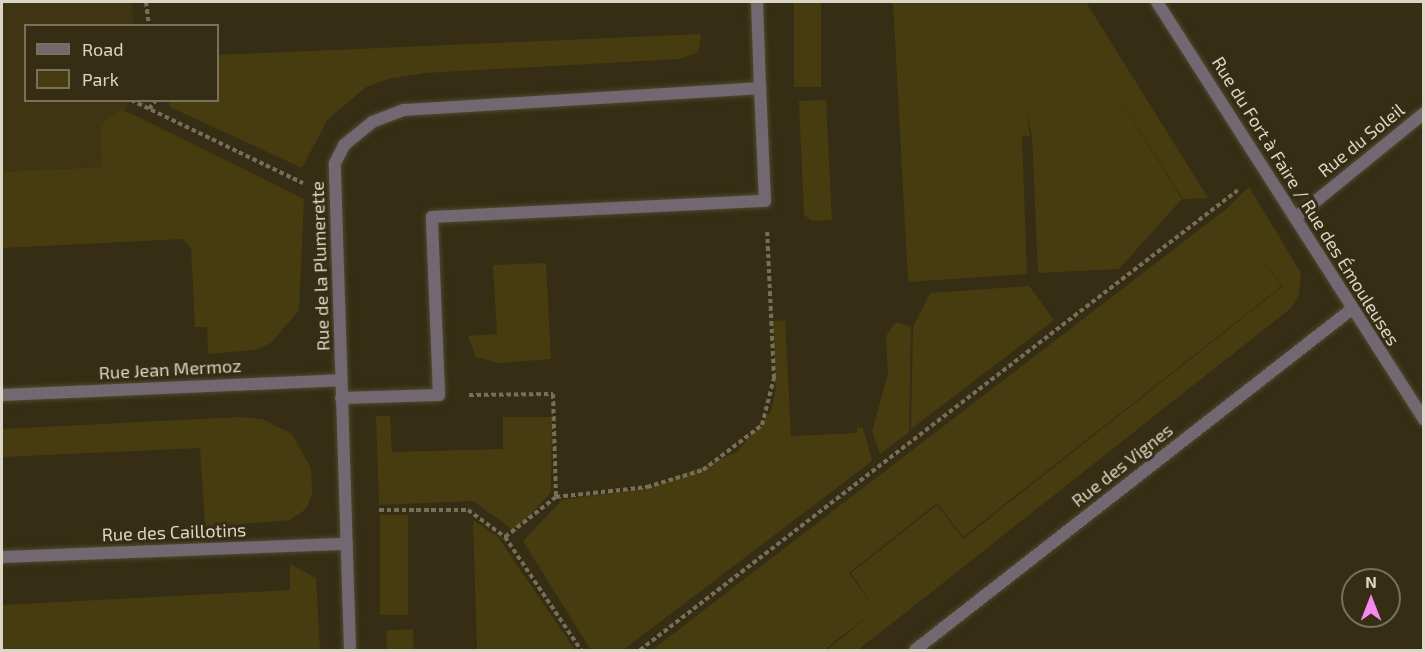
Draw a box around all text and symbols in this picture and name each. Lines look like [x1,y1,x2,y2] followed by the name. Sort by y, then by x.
[24,24,219,102] legend
[82,38,123,60] text: Road
[1208,53,1404,349] street label: Rue du Fort à Faire / Rue des Émouleuses
[82,68,119,90] text: Park
[1313,99,1409,181] street label: Rue du Soleil
[306,181,334,351] street label: Rue de la Plumerette
[98,354,242,384] street label: Rue Jean Mermoz
[1067,419,1177,511] street label: Rue des Vignes
[101,519,247,545] street label: Rue des Caillotins
[1341,568,1401,628] north arrow
[1365,572,1377,591] text: N

